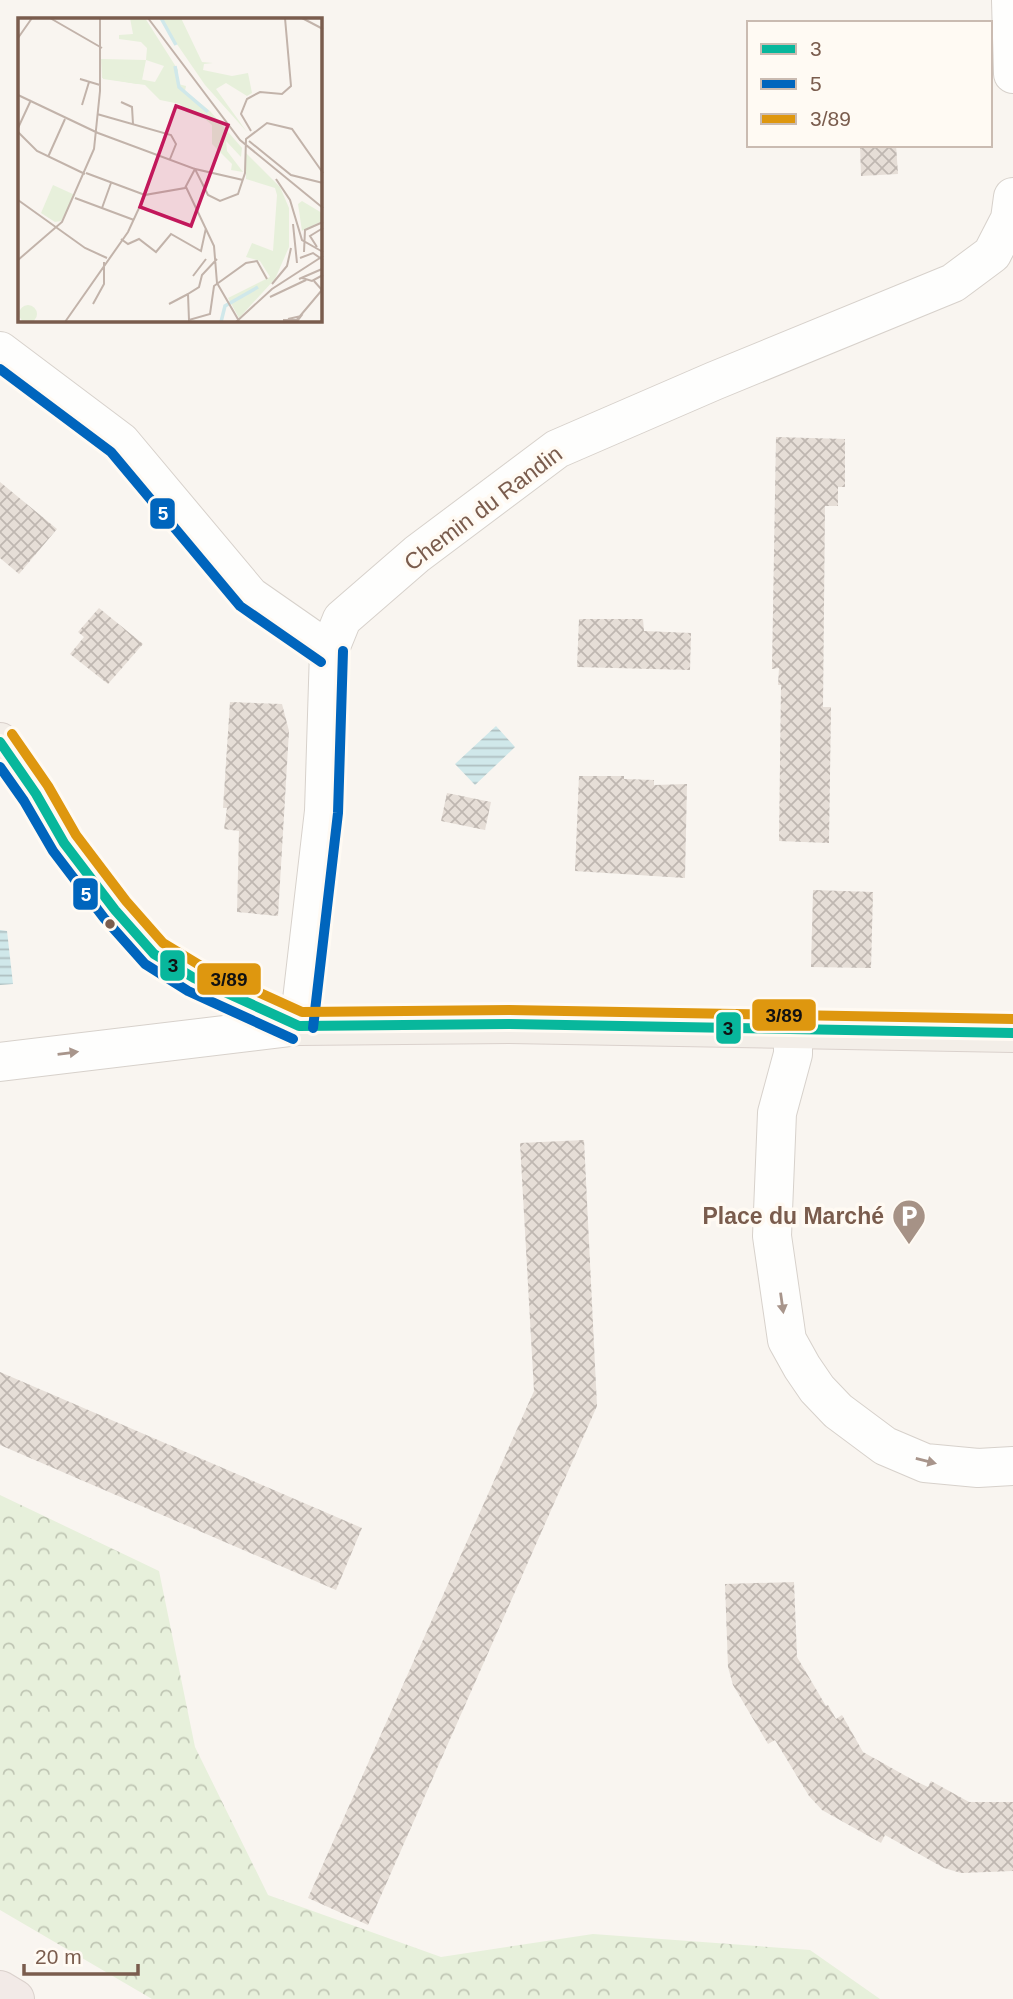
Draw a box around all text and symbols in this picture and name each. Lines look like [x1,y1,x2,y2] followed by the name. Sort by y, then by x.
[18,18,322,322] inset map
[747,21,992,147] legend
[810,37,822,60] text: 3
[810,72,822,95] text: 5
[810,107,851,130] text: 3/89
[399,440,567,576] street label: Chemin du Randin
[149,497,176,530] line badge: 5
[158,503,169,524] text: 5
[72,877,99,911] line badge: 5
[81,884,92,905] text: 5
[103,917,117,931] unlabelled marker
[159,949,186,982] line badge: 3
[168,955,178,976] text: 3
[196,962,262,996] line badge: 3/89
[211,969,247,990] text: 3/89
[751,998,817,1032] line badge: 3/89
[766,1005,802,1026] text: 3/89
[715,1011,742,1045] line badge: 3
[723,1018,733,1039] text: 3
[57,1048,79,1059] one-way arrow
[890,1197,928,1246] parking icon: Place du Marché
[702,1203,884,1229] place label: Place du Marché
[776,1292,787,1314] one-way arrow
[915,1456,937,1467] one-way arrow
[24,1932,138,1976] scale bar
[35,1945,82,1968] text: 20 m

